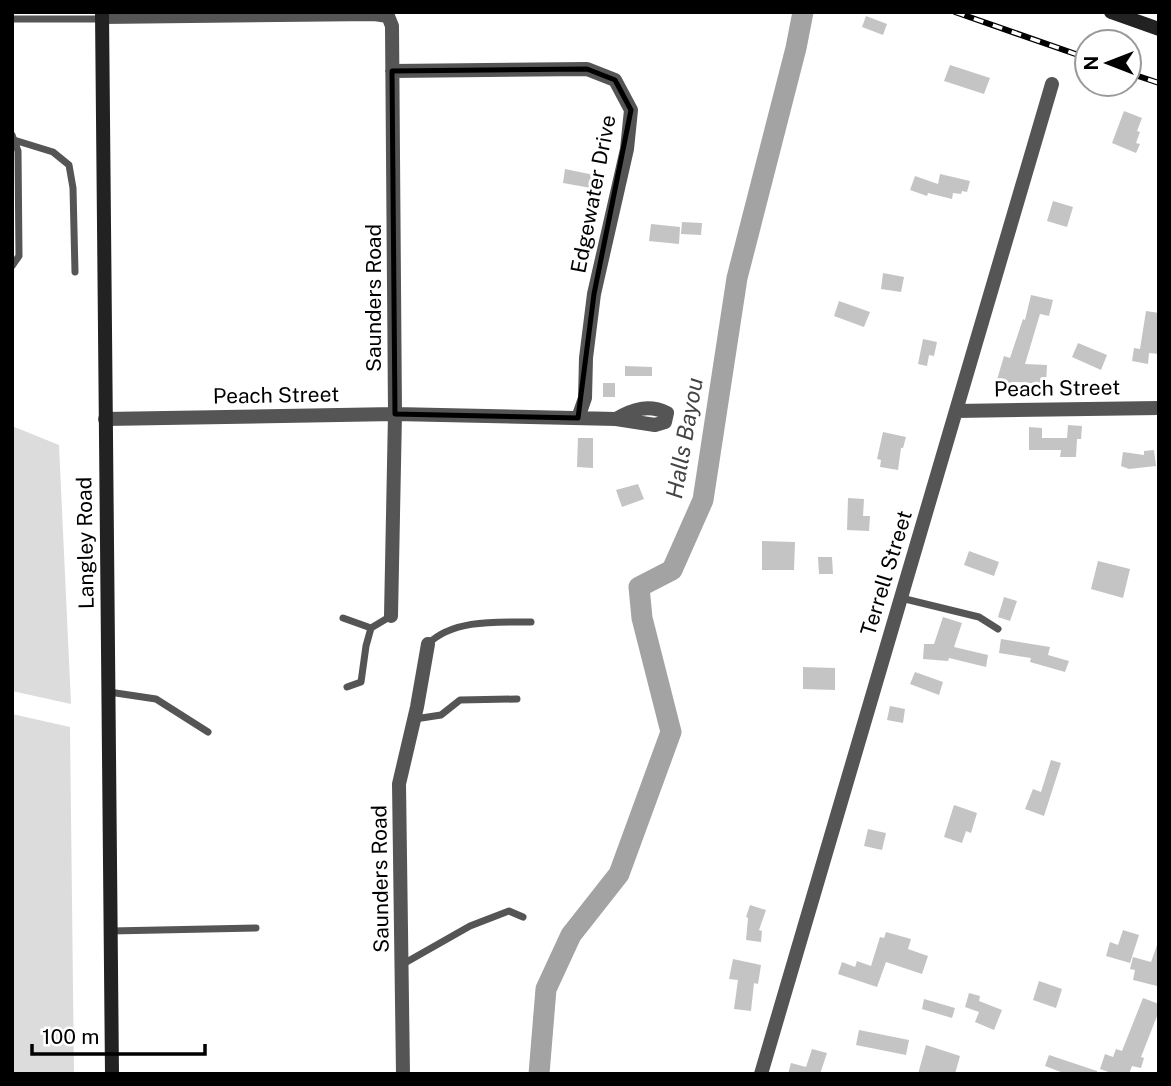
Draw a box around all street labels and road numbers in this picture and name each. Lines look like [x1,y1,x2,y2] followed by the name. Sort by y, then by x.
[565,113,621,275] street label: Edgewater Drive
[361,224,386,372] street label: Saunders Road
[994,374,1120,402] street label: Peach Street
[213,381,339,409] street label: Peach Street
[71,477,99,609] street label: Langley Road
[855,507,917,639] street label: Terrell Street
[366,805,394,953] street label: Saunders Road

